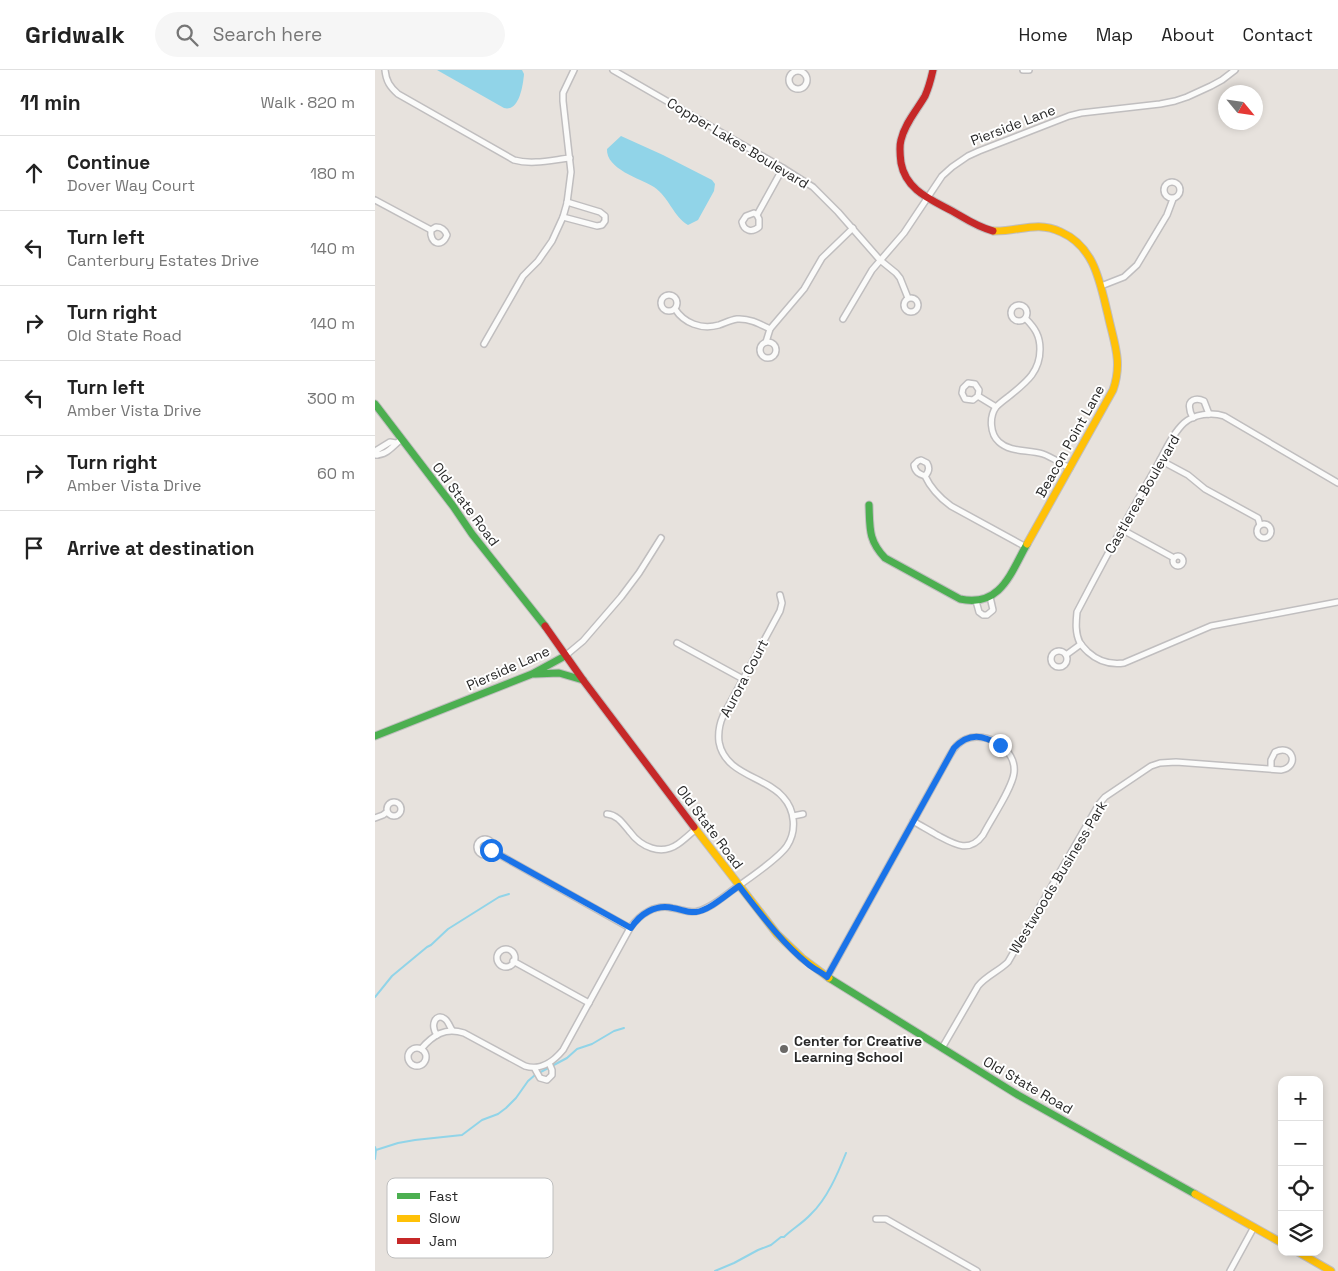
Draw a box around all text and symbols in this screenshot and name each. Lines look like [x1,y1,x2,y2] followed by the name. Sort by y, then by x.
[155,12,505,57] search box
[25,19,125,50] text: Gridwalk
[173,21,201,49] icon: search
[213,22,322,47] text: Search here
[1019,23,1068,46] text: Home
[1096,23,1133,46] text: Map
[1161,23,1215,46] text: About
[1243,23,1313,46] text: Contact
[1218,85,1263,130] north arrow
[20,89,81,116] text: 11 min
[260,92,355,113] text: Walk · 820 m
[664,93,812,193] street label: Copper Lakes Boulevard
[968,101,1058,149] street label: Pierside Lane
[67,150,150,175] text: Continue
[20,159,48,187] icon: ahead
[310,163,355,184] text: 180 m
[67,175,195,196] text: Dover Way Court
[67,225,145,250] text: Turn left
[20,234,48,262] icon: left
[310,238,355,259] text: 140 m
[67,250,259,271] text: Canterbury Estates Drive
[67,300,157,325] text: Turn right
[20,309,48,337] icon: right
[310,313,355,334] text: 140 m
[67,325,182,346] text: Old State Road
[67,375,145,400] text: Turn left
[1032,382,1108,500] street label: Beacon Point Lane
[20,384,48,412] icon: left
[307,388,355,409] text: 300 m
[67,400,202,421] text: Amber Vista Drive
[1101,431,1183,557] street label: Castlerea Boulevard
[67,450,157,475] text: Turn right
[429,458,503,550] street label: Old State Road
[20,459,48,487] icon: right
[317,463,355,484] text: 60 m
[67,475,202,496] text: Amber Vista Drive
[20,534,48,562] icon: arrive
[67,536,255,561] text: Arrive at destination
[716,636,772,720] street label: Aurora Court
[463,642,553,694] street label: Pierside Lane
[989,734,1012,757] route end
[673,781,747,873] street label: Old State Road
[1005,797,1111,957] street label: Westwoods Business Park
[480,839,503,862] route start
[794,1032,922,1066] place label: Center for Creative Learning School
[778,1043,790,1055] marker: Center for Creative Learning School
[980,1052,1076,1118] street label: Old State Road
[1278,1076,1323,1256] map controls
[1278,1076,1323,1121] button: +
[1278,1121,1323,1166] button: −
[1278,1166,1323,1211] button: locate
[387,1178,553,1258] legend
[429,1187,458,1205] text: Fast
[429,1209,461,1227] text: Slow
[1278,1211,1323,1256] button: layers
[429,1232,457,1250] text: Jam

